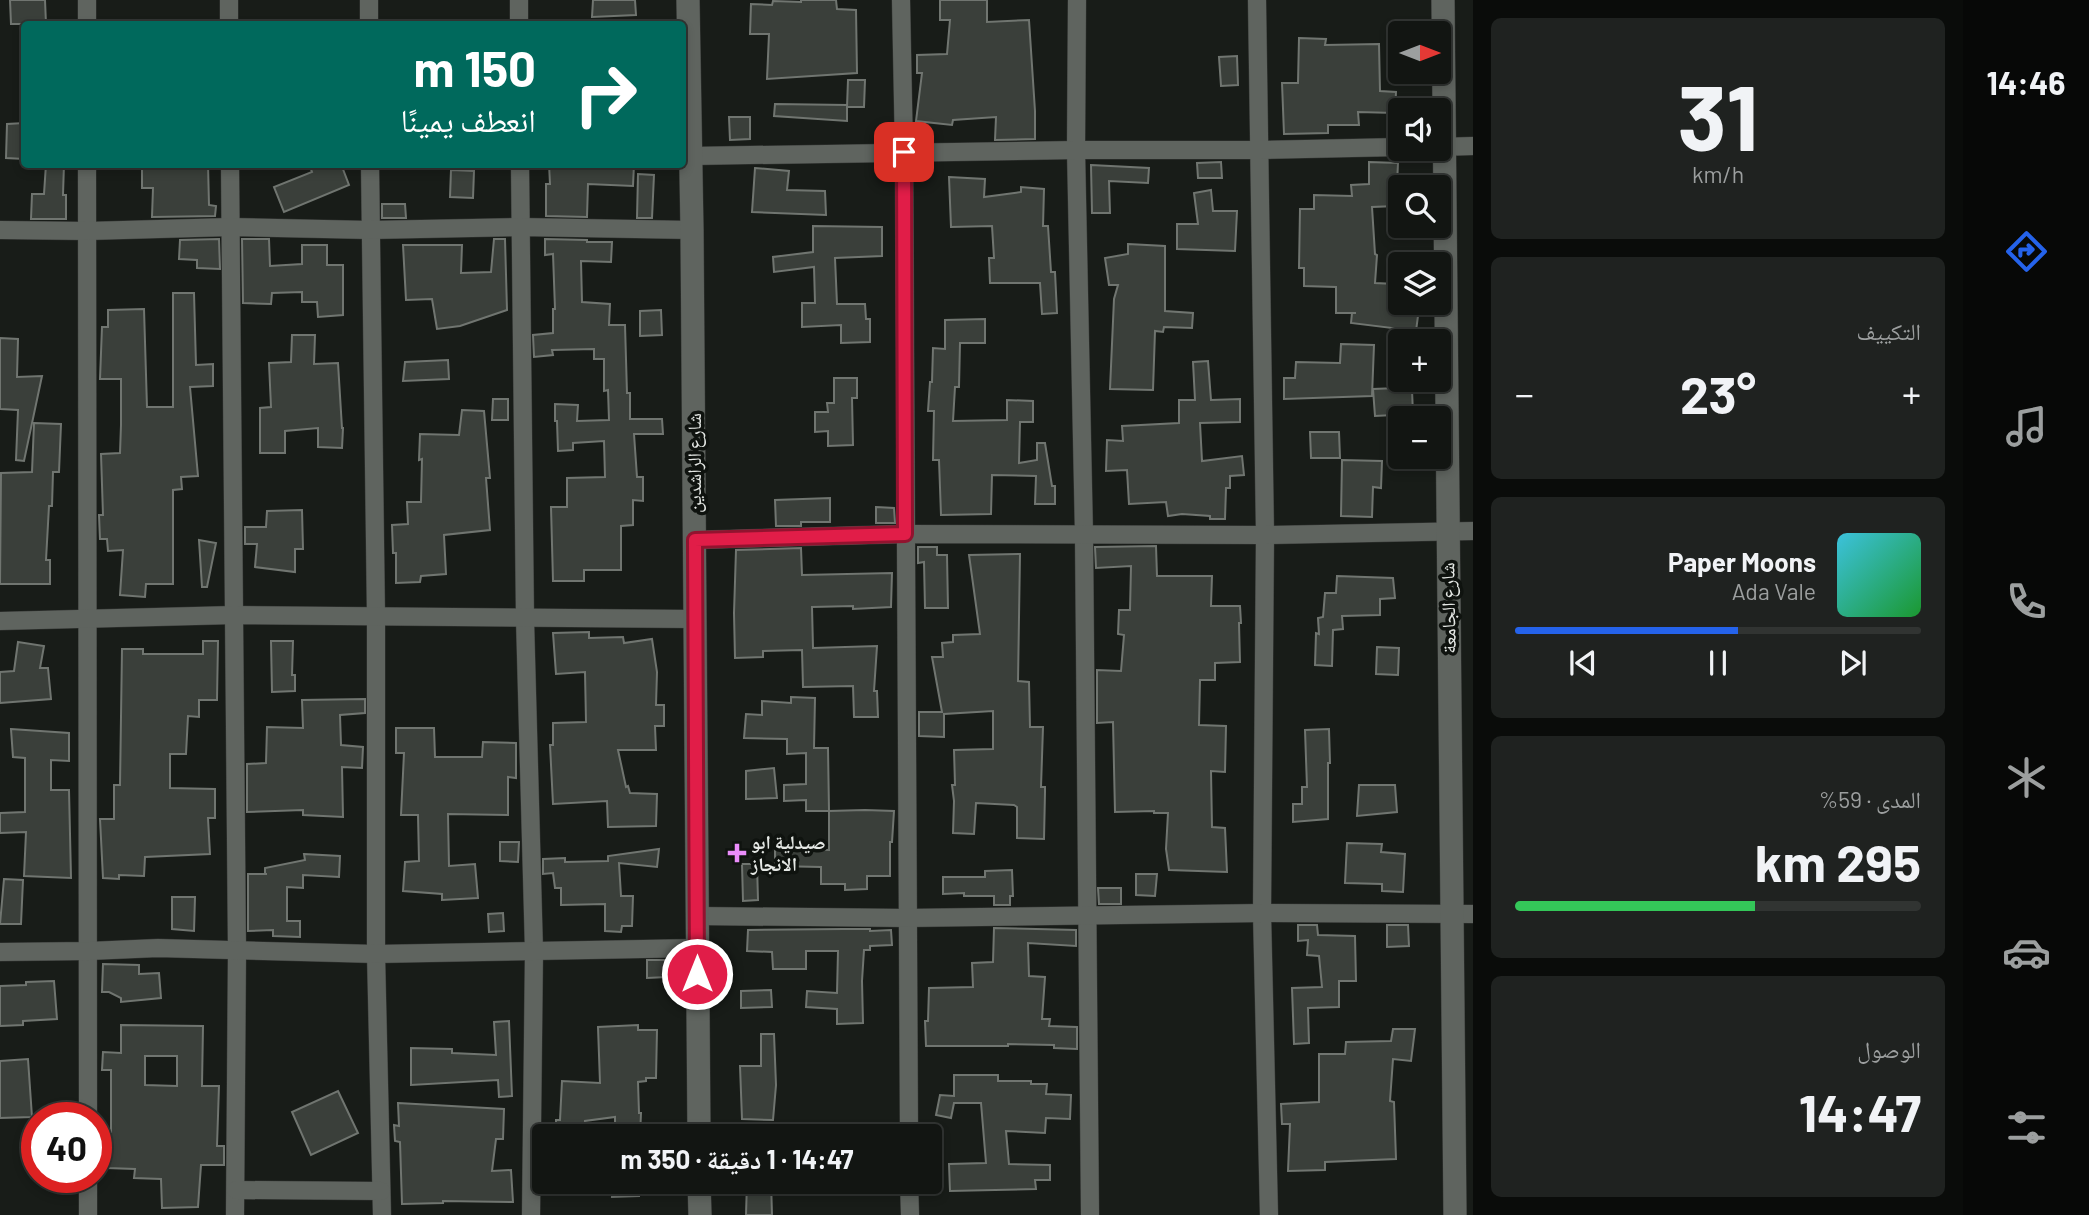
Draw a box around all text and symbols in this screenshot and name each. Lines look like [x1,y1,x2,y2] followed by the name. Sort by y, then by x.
[1388,21,1451,84] north arrow
[1388,21,1451,469] map controls
[414,38,536,97] text: 150 m
[560,49,651,140] icon: right
[1677,60,1759,169] text: 31
[1987,63,2065,101] text: 14:46
[1388,98,1451,161] button: sound
[401,100,536,138] text: انعطف يمينًا
[874,122,934,182] pin
[885,133,923,171] icon: arrive
[1692,160,1744,188] text: km/h
[1388,175,1451,238] button: search
[2002,227,2051,276] icon: directions
[1388,252,1451,315] button: layers
[1856,317,1921,345] text: التكييف
[1388,329,1451,392] button: +
[1680,362,1756,424] text: 23°
[1515,370,1534,416] text: −
[1902,370,1921,416] text: +
[2002,402,2051,451] icon: music
[1388,406,1451,469] button: −
[682,413,706,513] street label: شارع الراشدين
[1668,546,1816,577] text: Paper Moons
[1435,562,1461,654] street label: شارع الجامعة
[1732,577,1816,605] text: Ada Vale
[2002,577,2051,626] icon: phone
[1564,644,1602,682] icon: previous
[1699,644,1737,682] icon: pause
[1834,644,1872,682] icon: next
[2002,753,2051,802] icon: climate
[1819,785,1921,813] text: المدى · 59%
[750,830,826,875] place label: صيدلية ابو الانجاز
[1755,830,1921,892] text: 295 km
[729,845,745,861] marker: صيدلية ابو الانجاز
[2002,928,2051,977] icon: car
[660,937,734,1011] position arrow
[1857,1035,1921,1063] text: الوصول
[1799,1080,1921,1142] text: 14:47
[21,1102,112,1193] speed limit sign: 40
[2002,1103,2051,1152] icon: filters
[621,1143,854,1174] text: 14:47 · 1 دقيقة · 350 m

